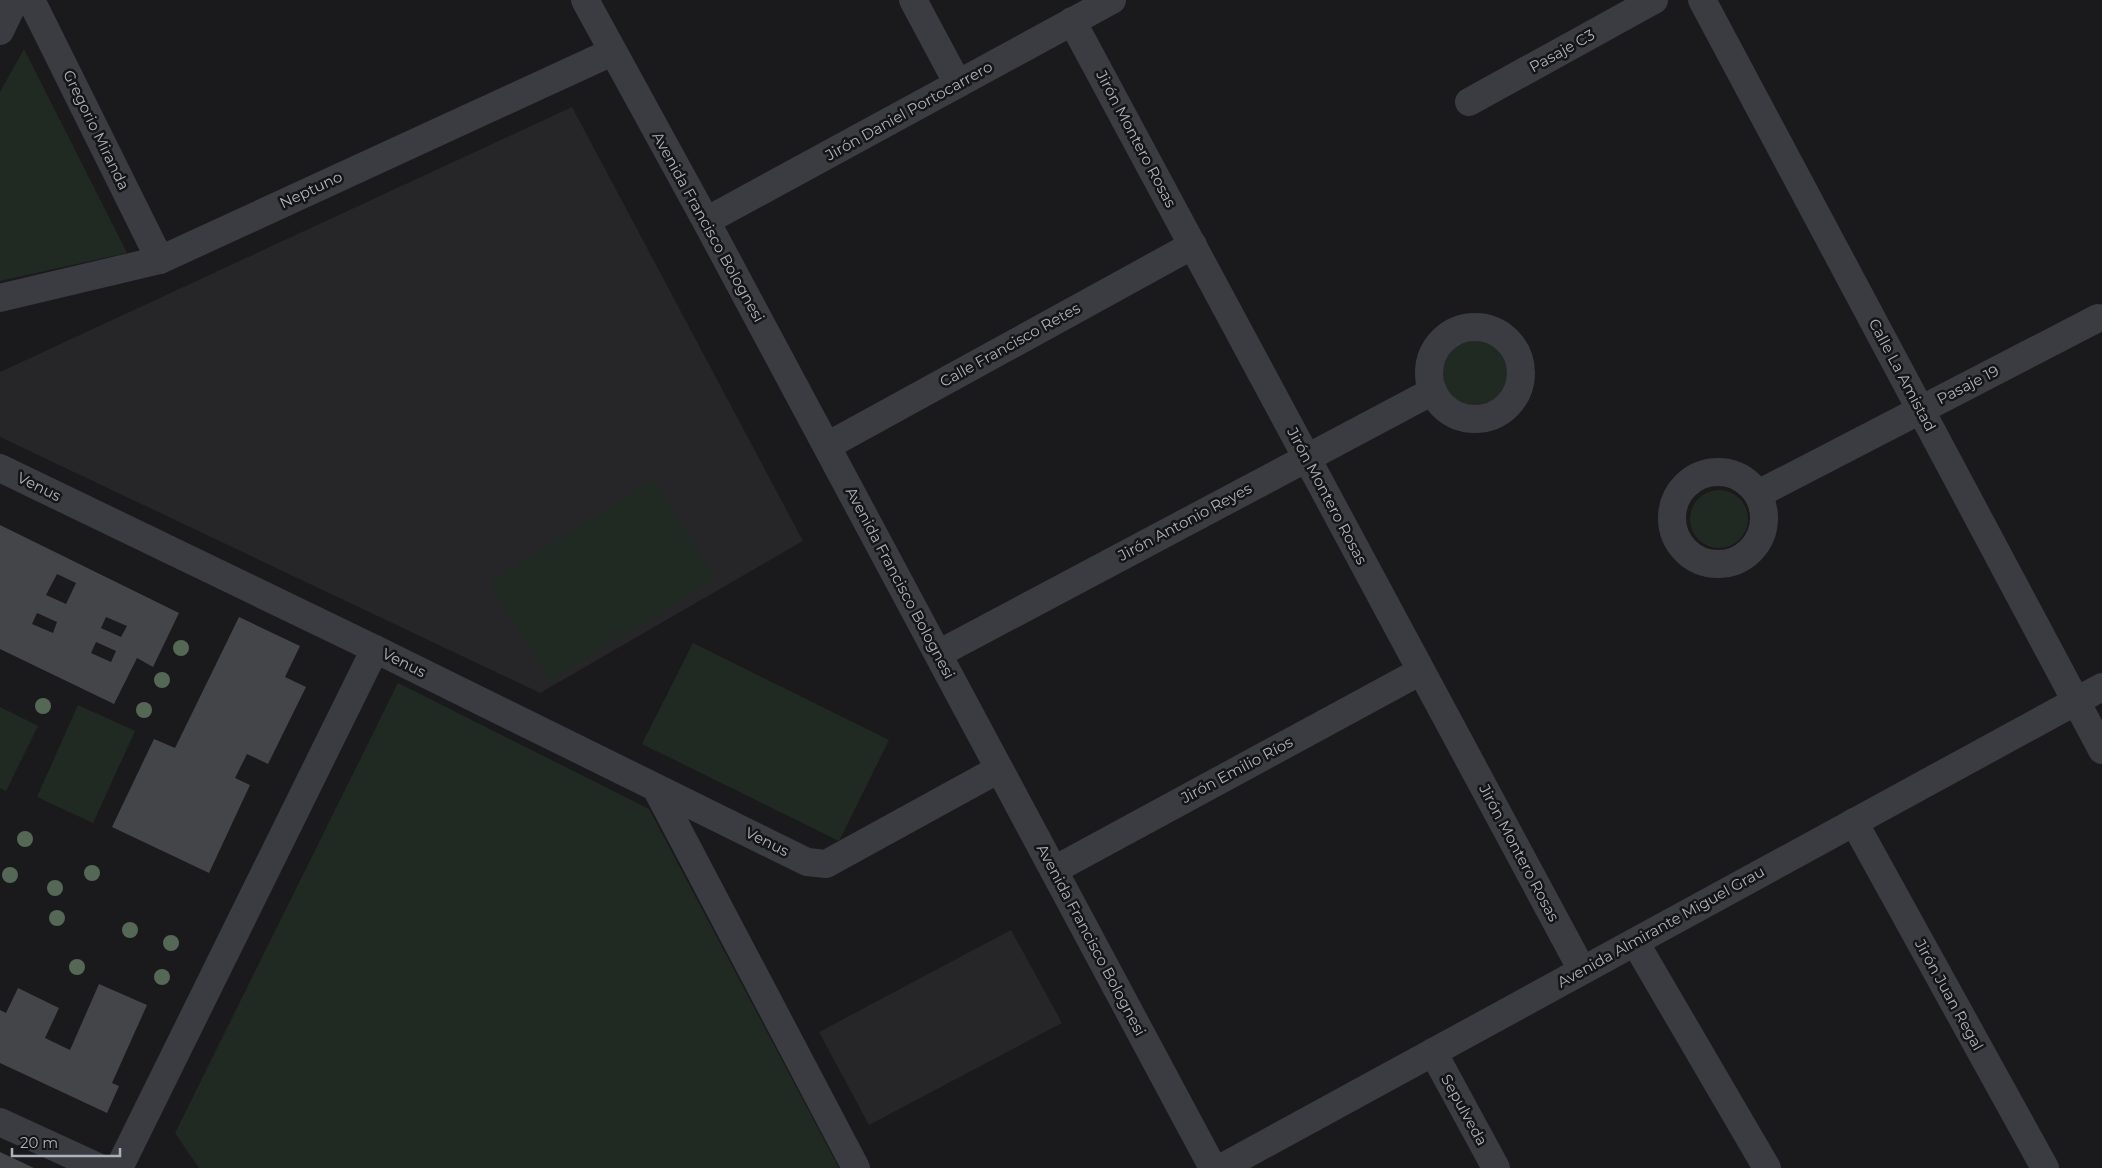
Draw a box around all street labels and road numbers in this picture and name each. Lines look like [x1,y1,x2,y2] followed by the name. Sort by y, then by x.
[1526,25,1598,76] street label: Pasaje C3
[821,57,996,165] street label: Jirón Daniel Portocarrero
[1092,66,1181,211] street label: Jirón Montero Rosas
[59,67,134,193] street label: Gregorio Miranda
[648,128,769,325] street label: Avenida Francisco Bolognesi
[276,167,345,212] street label: Neptuno
[936,298,1083,391] street label: Calle Francisco Retes
[1865,315,1940,434] street label: Calle La Amistad
[1934,361,2002,408] street label: Pasaje 19
[1283,423,1372,568] street label: Jirón Montero Rosas
[14,468,64,505] street label: Venus
[1114,478,1255,565] street label: Jirón Antonio Reyes
[842,484,959,682] street label: Avenida Francisco Bolognesi
[379,644,429,681] street label: Venus
[1177,732,1296,807] street label: Jirón Emilio Ríos
[1475,780,1564,925] street label: Jirón Montero Rosas
[742,823,792,860] street label: Venus
[1033,841,1150,1039] street label: Avenida Francisco Bolognesi
[1554,862,1768,992] street label: Avenida Almirante Miguel Grau
[1910,935,1988,1054] street label: Jirón Juan Regal
[1437,1071,1492,1149] street label: Sepulveda

